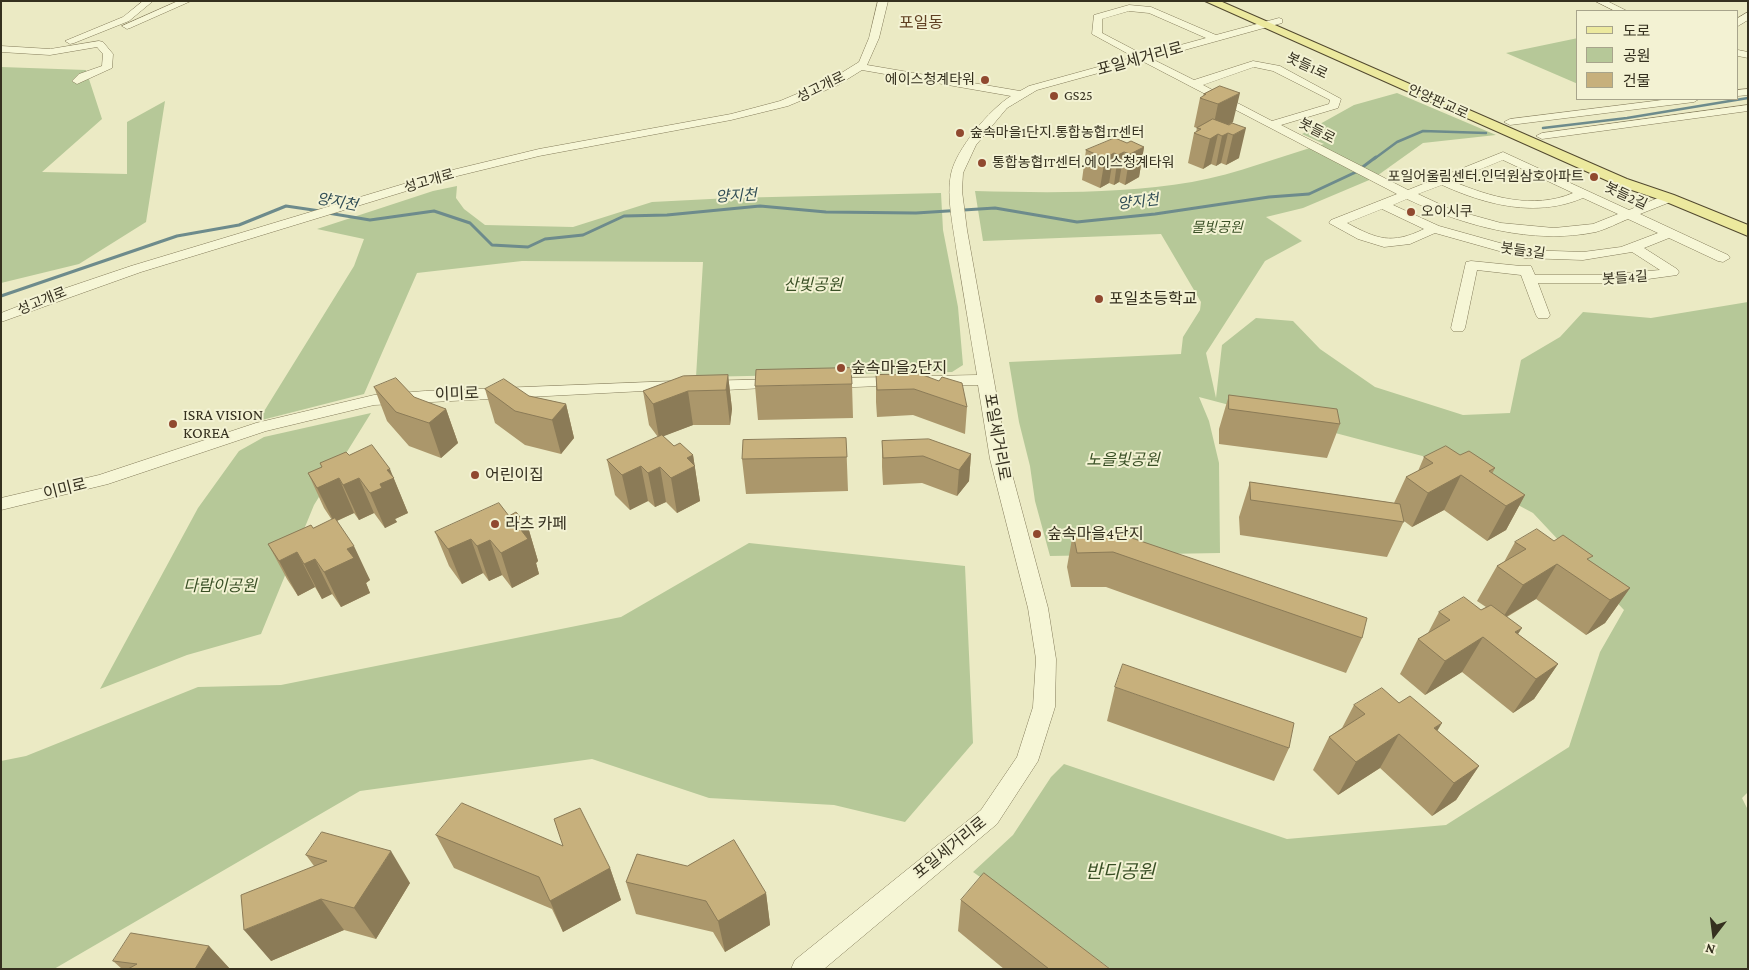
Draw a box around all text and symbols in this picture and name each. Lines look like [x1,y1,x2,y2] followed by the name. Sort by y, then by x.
[1576,10,1739,100] legend
[899,13,943,33] district label: 포일동
[1623,23,1651,39] text: 도로
[1095,38,1185,80] street label: 포일세거리로
[1623,48,1651,64] text: 공원
[1284,49,1330,83] street label: 봇들1로
[794,68,848,106] street label: 성고개로
[885,72,975,88] place label: 에이스청계타워
[1623,73,1651,89] text: 건물
[979,74,991,86] marker: 에이스청계타워
[1405,81,1471,123] street label: 안양판교로
[1064,88,1093,104] place label: GS25
[1048,90,1060,102] marker: GS25
[1296,115,1338,147] street label: 봇들로
[970,125,1144,141] place label: 숲속마을1단지.통합농협IT센터
[954,127,966,139] marker: 숲속마을1단지.통합농협IT센터
[992,155,1174,171] place label: 통합농협IT센터.에이스청계타워
[976,157,988,169] marker: 통합농협IT센터.에이스청계타워
[402,166,456,196] street label: 성고개로
[1388,169,1584,185] place label: 포일어울림센터.인덕원삼호아파트
[1588,171,1600,183] marker: 포일어울림센터.인덕원삼호아파트
[1602,179,1650,213] street label: 봇들2길
[715,186,757,206] water label: 양지천
[315,190,359,214] water label: 양지천
[1116,191,1160,213] water label: 양지천
[1421,204,1473,220] place label: 오이시쿠
[1405,206,1417,218] marker: 오이시쿠
[1191,220,1243,236] park label: 물빛공원
[1499,240,1547,262] street label: 봇들3길
[1602,268,1648,288] street label: 봇들4길
[784,275,842,295] park label: 산빛공원
[15,284,69,318] street label: 성고개로
[1109,289,1197,309] place label: 포일초등학교
[1093,293,1105,305] marker: 포일초등학교
[851,358,947,378] place label: 숲속마을2단지
[835,362,847,374] marker: 숲속마을2단지
[435,384,479,404] street label: 이미로
[980,392,1014,482] street label: 포일세거리로
[183,405,263,443] place label: ISRA VISION KOREA
[167,418,179,430] marker: ISRA VISION KOREA
[1086,450,1160,470] park label: 노을빛공원
[485,465,544,485] place label: 어린이집
[469,469,481,481] marker: 어린이집
[41,474,89,504] street label: 이미로
[505,514,567,534] place label: 라츠 카페
[489,518,501,530] marker: 라츠 카페
[1047,524,1143,544] place label: 숲속마을4단지
[1031,528,1043,540] marker: 숲속마을4단지
[183,576,257,596] park label: 다람이공원
[910,813,990,883] street label: 포일세거리로
[1085,861,1155,883] park label: 반디공원
[1689,910,1739,960] north arrow
[1703,941,1717,958] text: N

